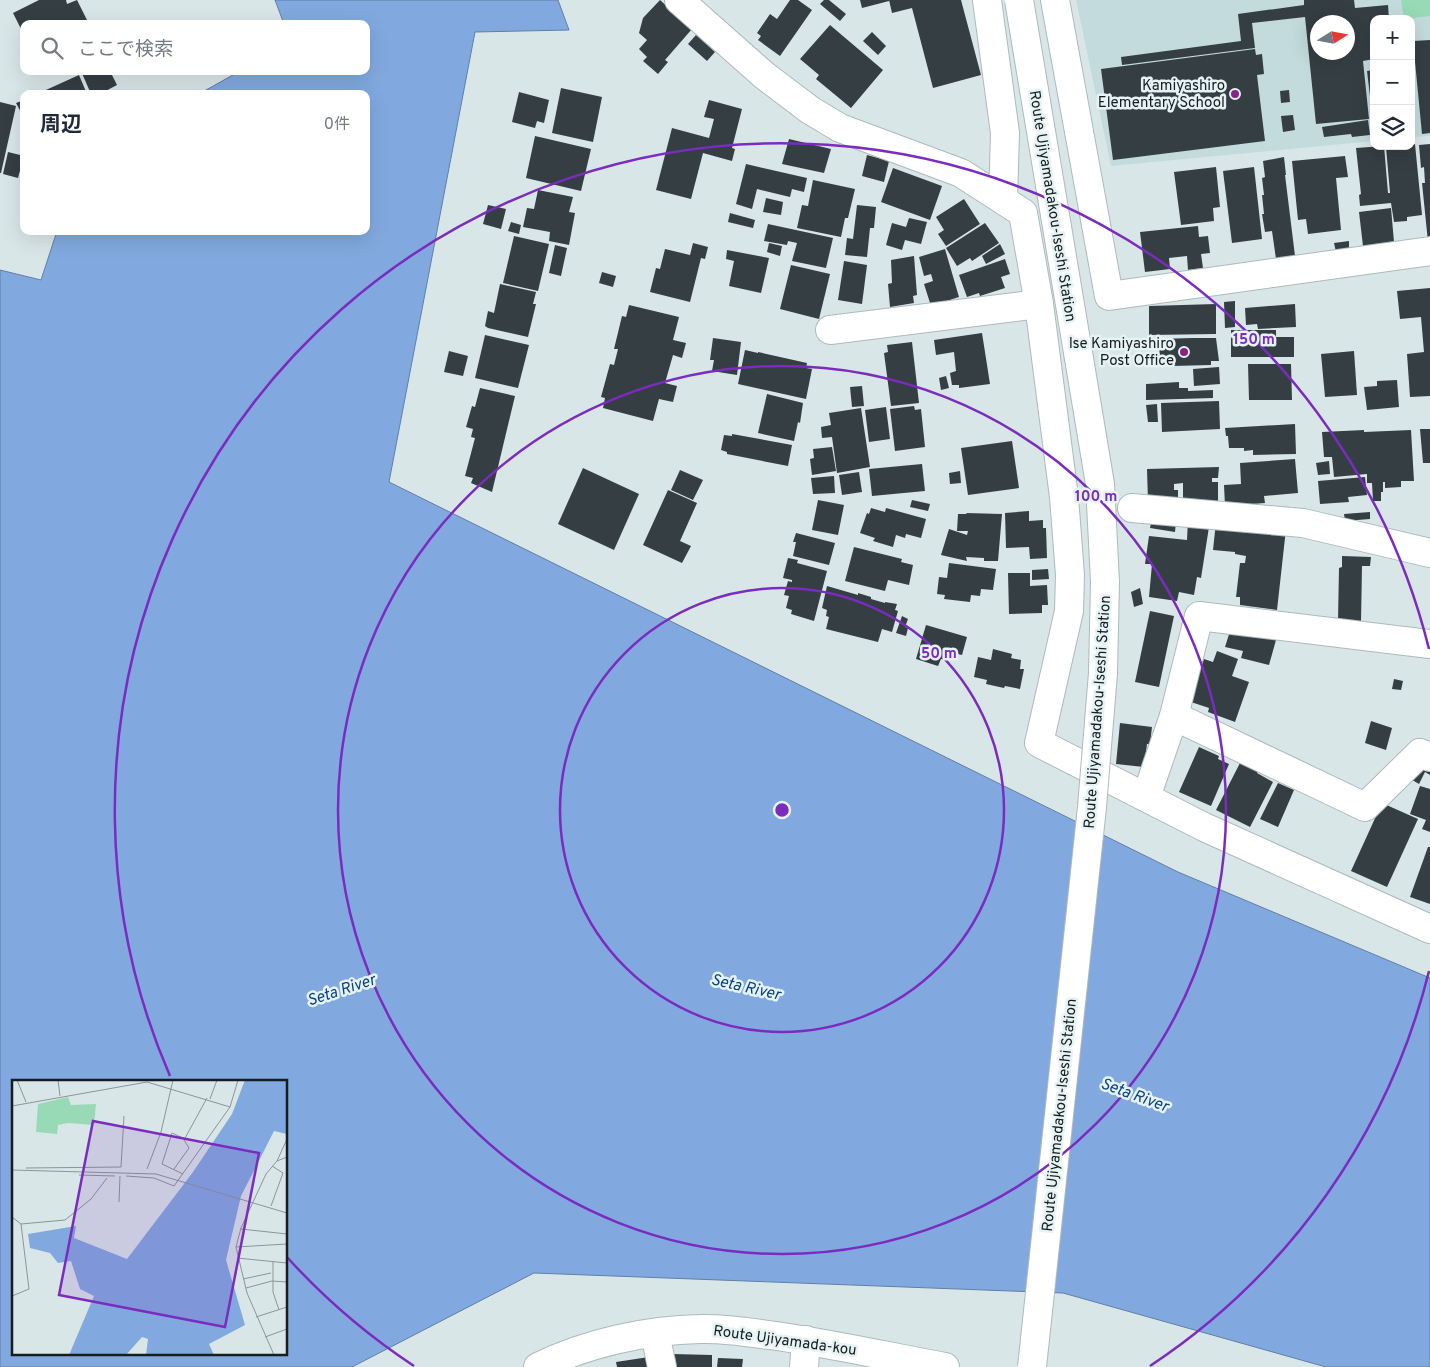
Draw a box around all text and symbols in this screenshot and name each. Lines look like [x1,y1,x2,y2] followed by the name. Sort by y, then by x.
[1310,15,1355,60] north arrow
[1370,15,1415,150] map controls
[1370,15,1415,60] button: +
[20,20,370,75] search box
[38,34,66,62] icon: search
[78,38,173,62] text: ここで検索
[1370,60,1415,105] button: −
[1098,77,1225,113] place label: Kamiyashiro Elementary School
[1229,88,1241,100] marker: Kamiyashiro Elementary School
[1024,89,1079,323] street label: Route Ujiyamadakou-Iseshi Station
[1370,105,1415,150] button: layers
[40,112,82,139] text: 周辺
[324,115,350,135] text: 0件
[1233,331,1275,350] text: 150 m
[1069,335,1174,371] place label: Ise Kamiyashiro Post Office
[1178,346,1190,358] marker: Ise Kamiyashiro Post Office
[1075,488,1117,507] text: 100 m
[1081,595,1116,830] street label: Route Ujiyamadakou-Iseshi Station
[921,645,957,664] text: 50 m
[773,801,791,819] centre of rings
[305,970,380,1011] water label: Seta River
[709,970,784,1006] water label: Seta River
[1039,998,1082,1233] street label: Route Ujiyamadakou-Iseshi Station
[1098,1074,1173,1118] water label: Seta River
[12,1080,288,1354] inset map
[712,1322,858,1361] street label: Route Ujiyamada-kou

